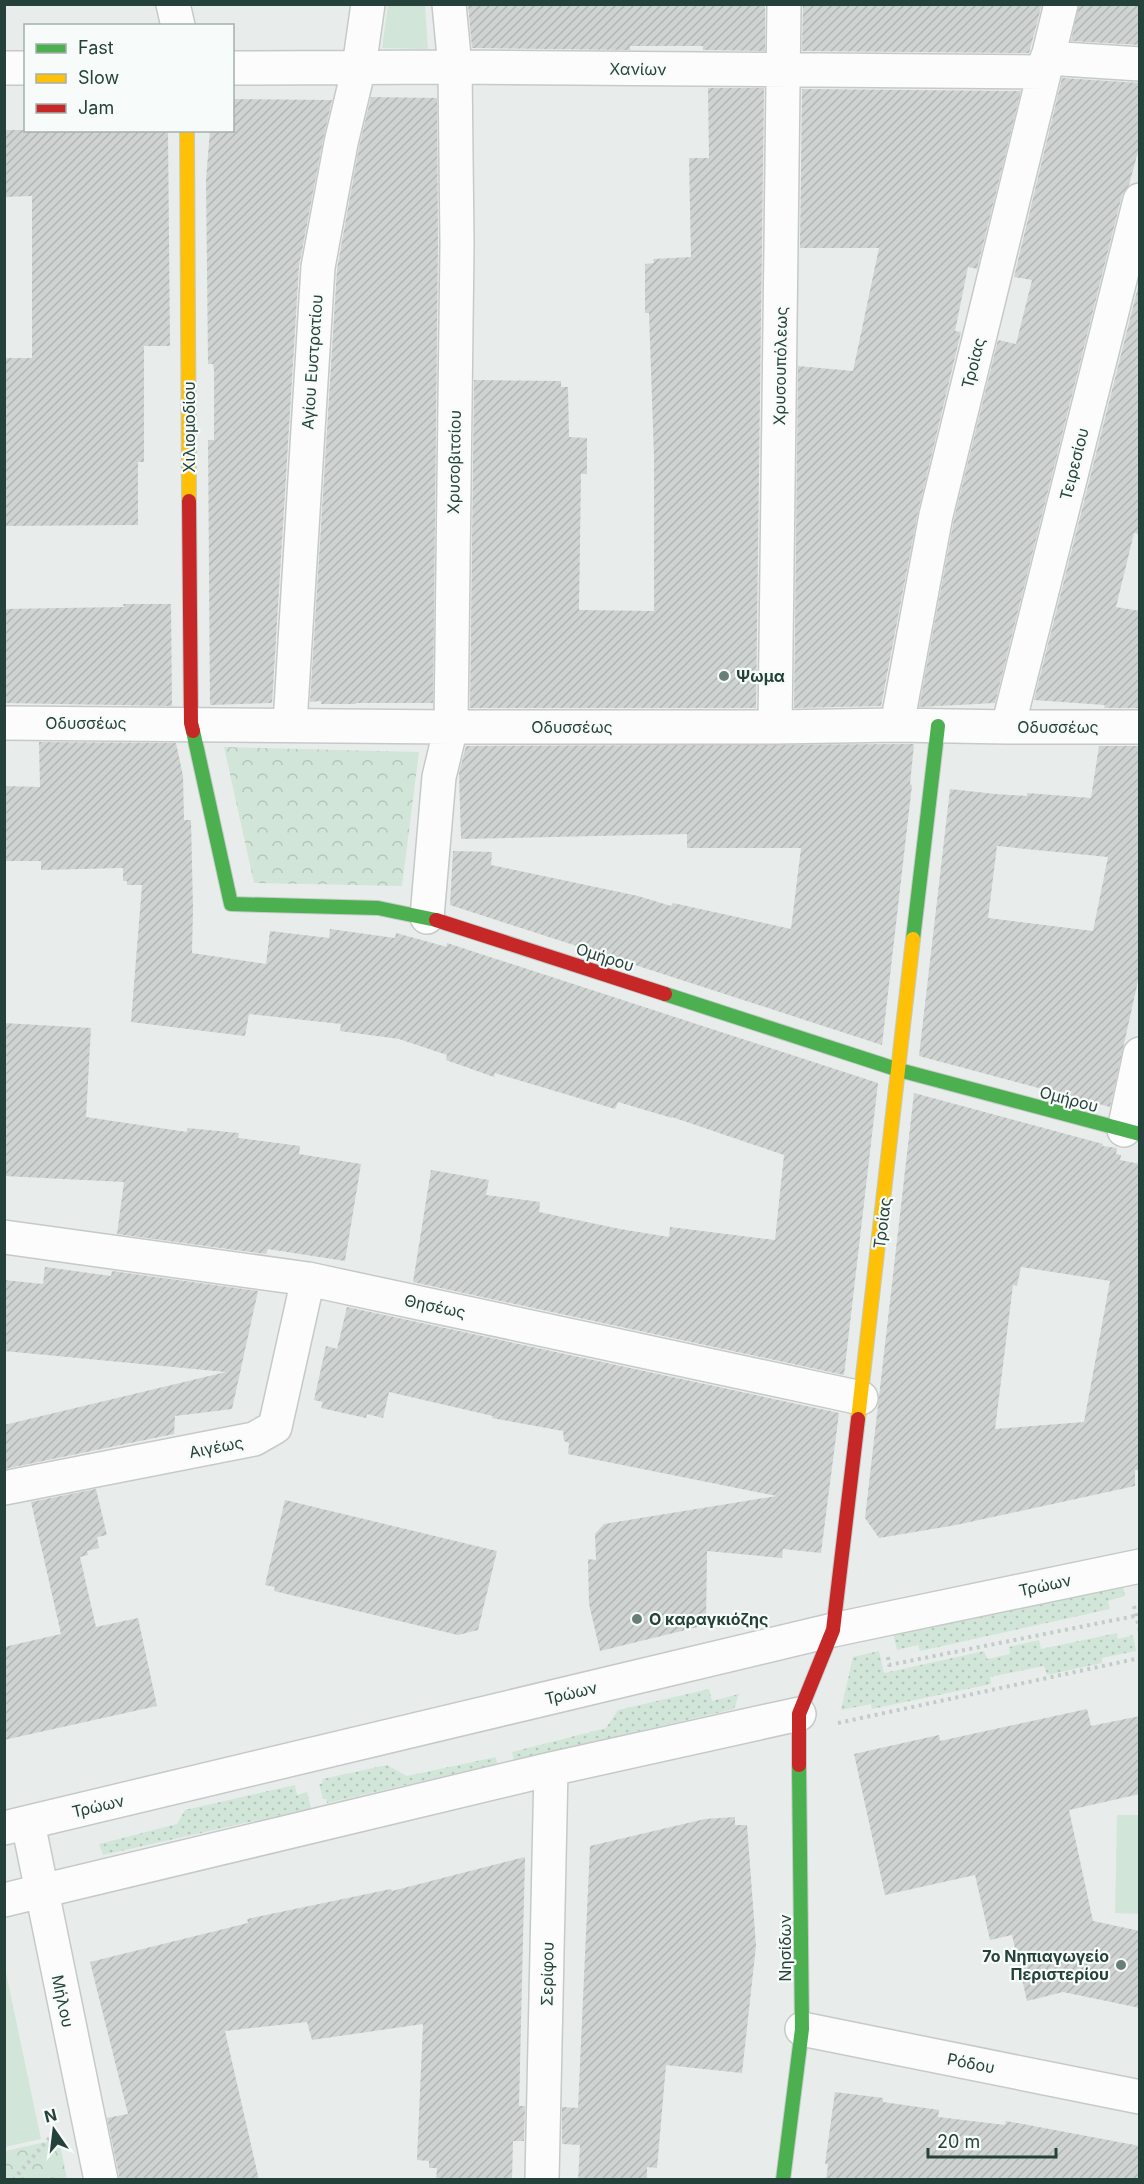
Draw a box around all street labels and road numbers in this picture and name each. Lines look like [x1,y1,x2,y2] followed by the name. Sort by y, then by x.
[609,59,667,79] street label: Χανίων
[297,294,327,430] street label: Αγίου Ευστρατίου
[769,306,791,426] street label: Χρυσουπόλεως
[957,335,989,391] street label: Τροίας
[179,381,199,473] street label: Χιλιομοδίου
[443,410,465,514] street label: Χρυσοβιτσίου
[1055,426,1093,502] street label: Τειρεσίου
[45,713,127,733] street label: Οδυσσέως
[531,717,613,737] street label: Οδυσσέως
[1017,717,1099,737] street label: Οδυσσέως
[573,938,637,976] street label: Ομήρου
[1037,1082,1101,1116] street label: Ομήρου
[869,1196,895,1250] street label: Τροίας
[402,1290,468,1322] street label: Θησέως
[187,1432,245,1462] street label: Αιγέως
[1017,1570,1073,1600] street label: Τρώων
[543,1677,599,1709] street label: Τρώων
[70,1790,126,1822] street label: Τρώων
[775,1914,795,1982] street label: Νησίδων
[536,1942,558,2006] street label: Σερίφου
[48,1973,78,2029] street label: Μήλου
[945,2049,997,2077] street label: Ρόδου

